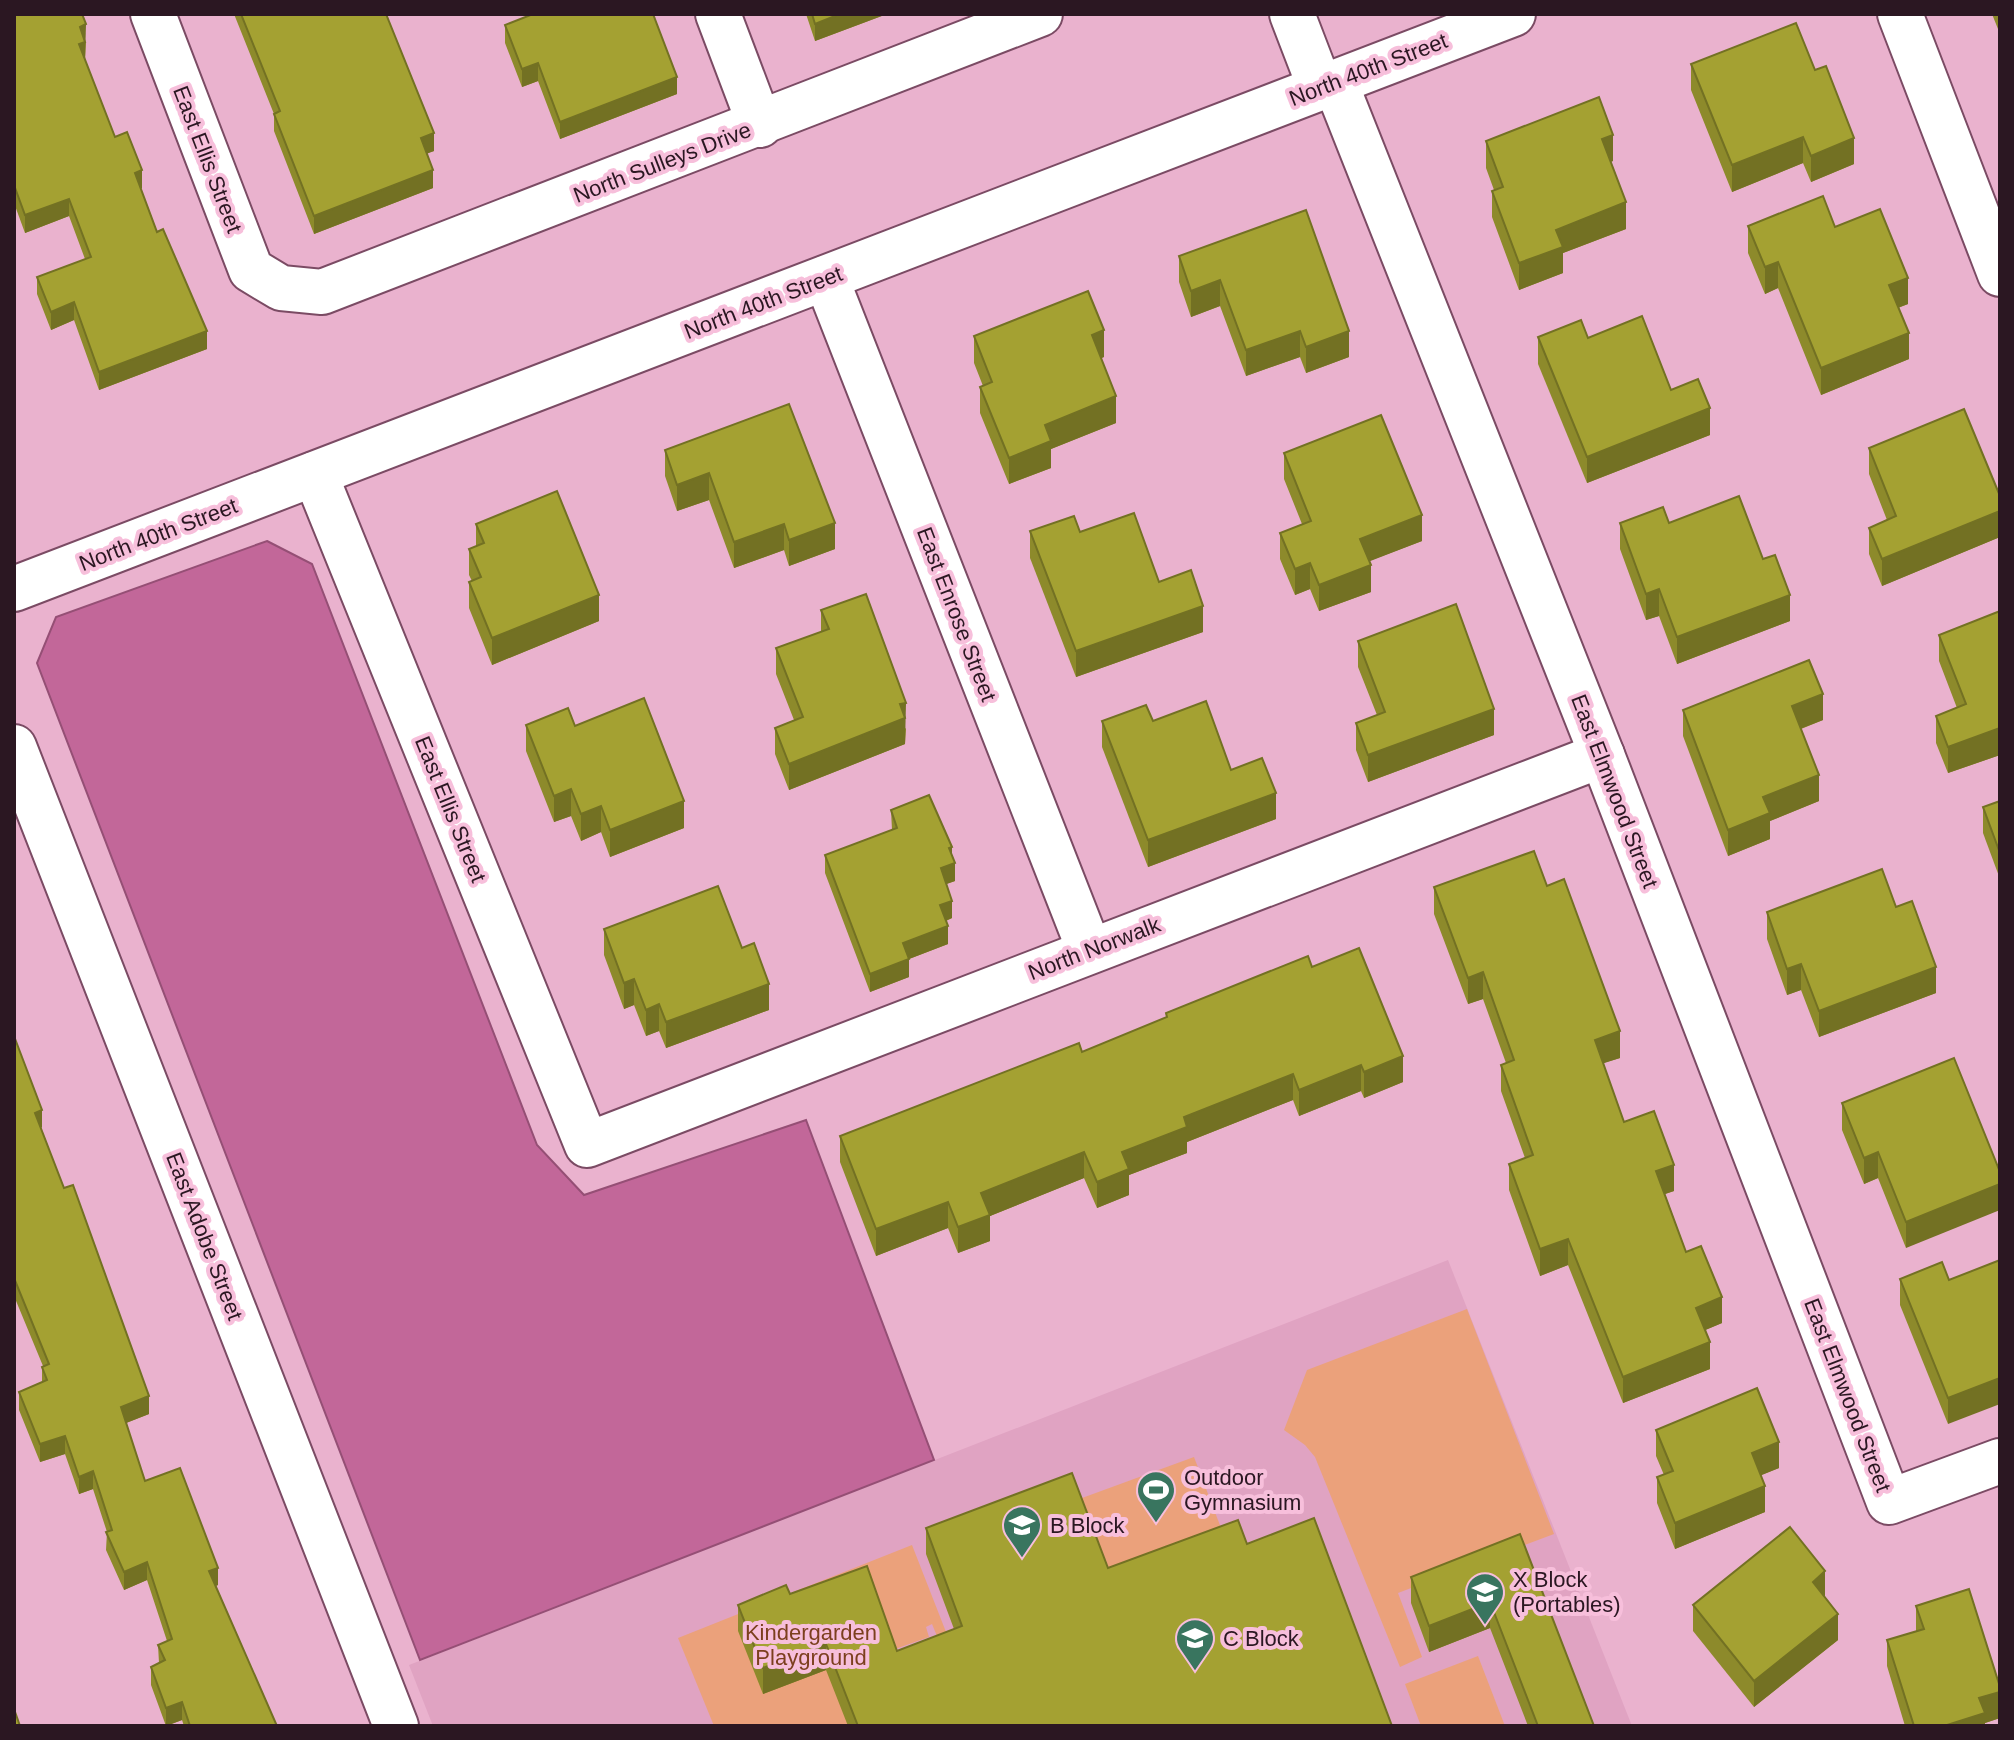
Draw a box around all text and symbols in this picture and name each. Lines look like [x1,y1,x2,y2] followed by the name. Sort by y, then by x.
[1285,28,1451,111] street label: North 40th Street
[168,82,247,236] street label: East Ellis Street
[570,117,755,208] street label: North Sulleys Drive
[680,261,846,344] street label: North 40th Street
[75,493,241,576] street label: North 40th Street
[912,524,1001,705] street label: East Enrose Street
[1566,691,1663,892] street label: East Elmwood Street
[410,733,491,886] street label: East Ellis Street
[1025,911,1165,985] street label: North Norwalk
[161,1149,248,1323] street label: East Adobe Street
[1799,1295,1896,1496] street label: East Elmwood Street
[1184,1465,1301,1515] place label: Outdoor Gymnasium
[1135,1469,1177,1524] sports icon: Outdoor Gymnasium
[1001,1504,1043,1559] school or university icon: B Block
[1050,1513,1126,1538] place label: B Block
[1513,1567,1621,1617] place label: X Block (Portables)
[1464,1571,1506,1626] school or university icon: X Block (Portables)
[1174,1617,1216,1672] school or university icon: C Block
[745,1620,877,1670] park label: Kindergarden Playground
[1223,1626,1300,1651] place label: C Block

